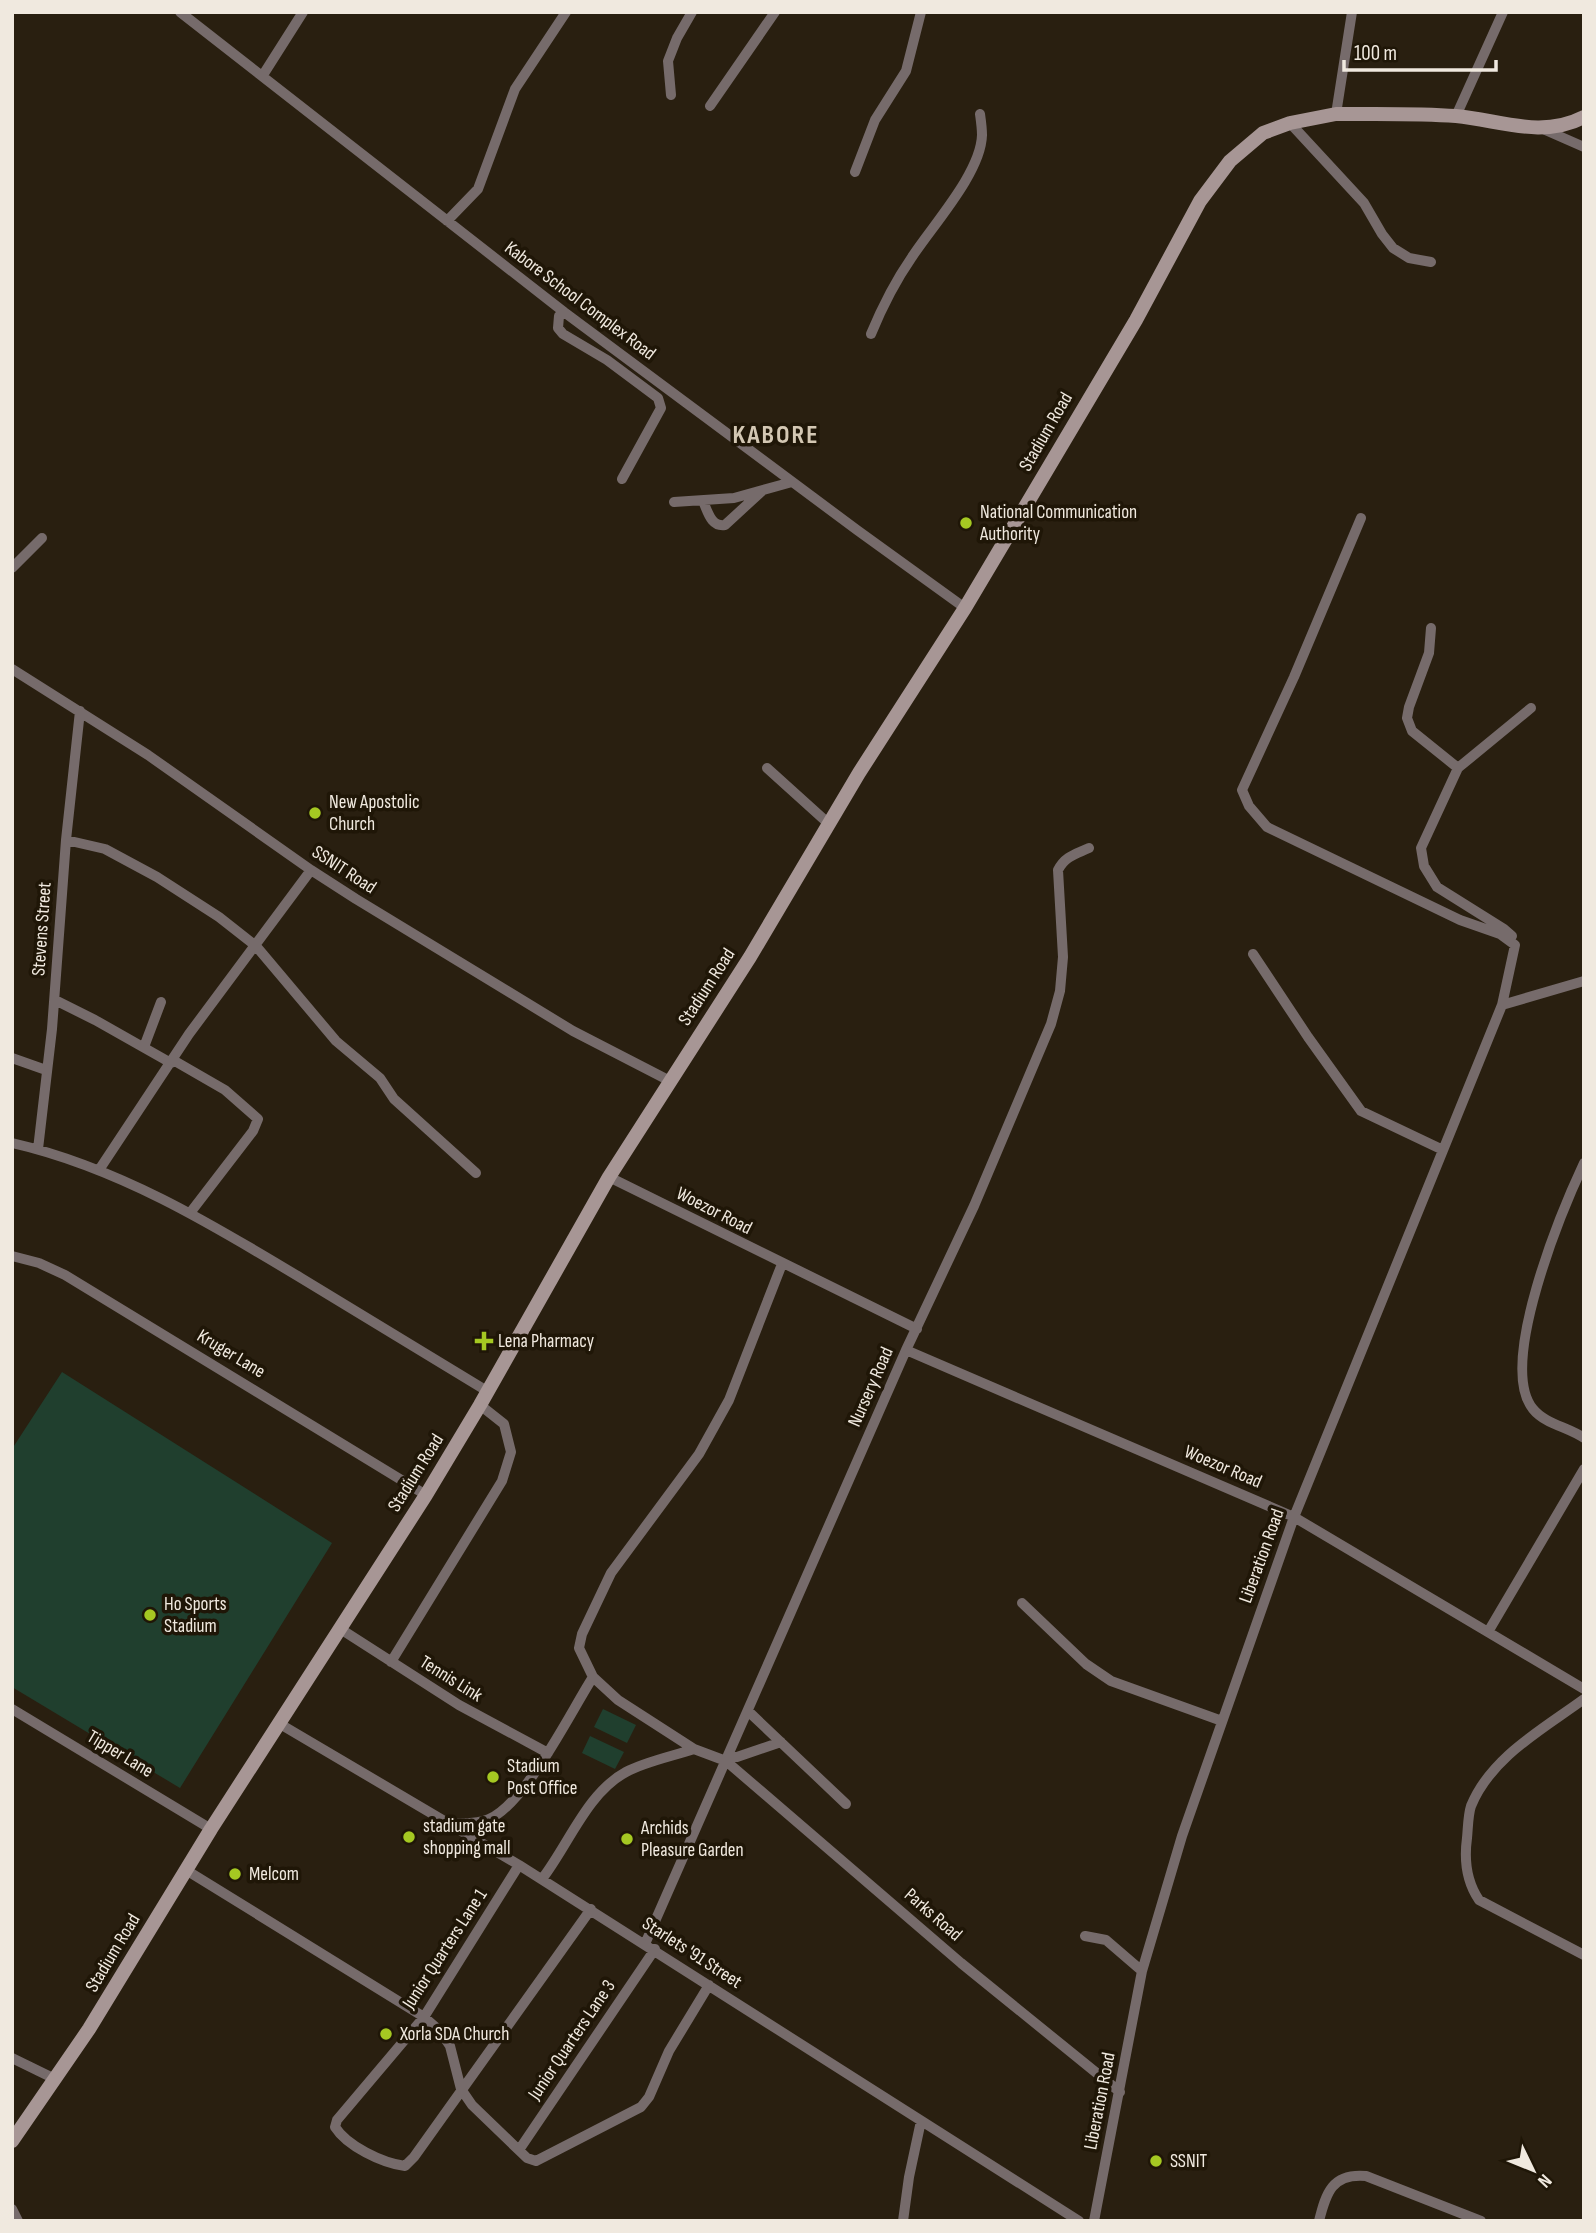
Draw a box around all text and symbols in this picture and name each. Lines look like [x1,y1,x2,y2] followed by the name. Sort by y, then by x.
[1344,28,1496,72] scale bar
[1354,41,1397,66] text: 100 m
[500,237,660,365] street label: Kabore School Complex Road
[1014,388,1078,476] street label: Stadium Road
[732,420,820,451] district label: KABORE
[979,501,1137,546] place label: National Communication Authority
[958,515,974,531] marker: National Communication Authority
[329,791,420,836] place label: New Apostolic Church
[307,805,323,821] marker: New Apostolic Church
[308,841,380,899] street label: SSNIT Road
[27,881,57,977] street label: Stevens Street
[674,944,740,1030] street label: Stadium Road
[672,1182,756,1240] street label: Woezor Road
[193,1325,269,1383] street label: Kruger Lane
[498,1330,595,1353] place label: Lena Pharmacy
[476,1333,492,1349] marker: Lena Pharmacy
[843,1344,899,1430] street label: Nursery Road
[383,1430,449,1516] street label: Stadium Road
[1181,1440,1265,1494] street label: Woezor Road
[1234,1506,1290,1606] street label: Liberation Road
[164,1593,227,1638] place label: Ho Sports Stadium
[142,1607,158,1623] marker: Ho Sports Stadium
[415,1651,487,1708] street label: Tennis Link
[83,1725,157,1783] street label: Tipper Lane
[507,1755,578,1800] place label: Stadium Post Office
[485,1769,501,1785] marker: Stadium Post Office
[423,1815,510,1860] place label: stadium gate shopping mall
[640,1817,744,1862] place label: Archids Pleasure Garden
[401,1829,417,1845] marker: stadium gate shopping mall
[619,1831,635,1847] marker: Archids Pleasure Garden
[249,1863,299,1886] place label: Melcom
[227,1866,243,1882] marker: Melcom
[397,1884,492,2014] street label: Junior Quarters Lane 1
[899,1884,967,1946] street label: Parks Road
[81,1910,145,1996] street label: Stadium Road
[638,1912,746,1994] street label: Starlets '91 Street
[523,1976,621,2105] street label: Junior Quarters Lane 3
[399,2023,509,2046] place label: Xorla SDA Church
[378,2026,394,2042] marker: Xorla SDA Church
[1079,2050,1121,2152] street label: Liberation Road
[1498,2135,1568,2205] north arrow
[1170,2150,1207,2173] place label: SSNIT
[1148,2153,1164,2169] marker: SSNIT
[1532,2169,1556,2192] text: N

